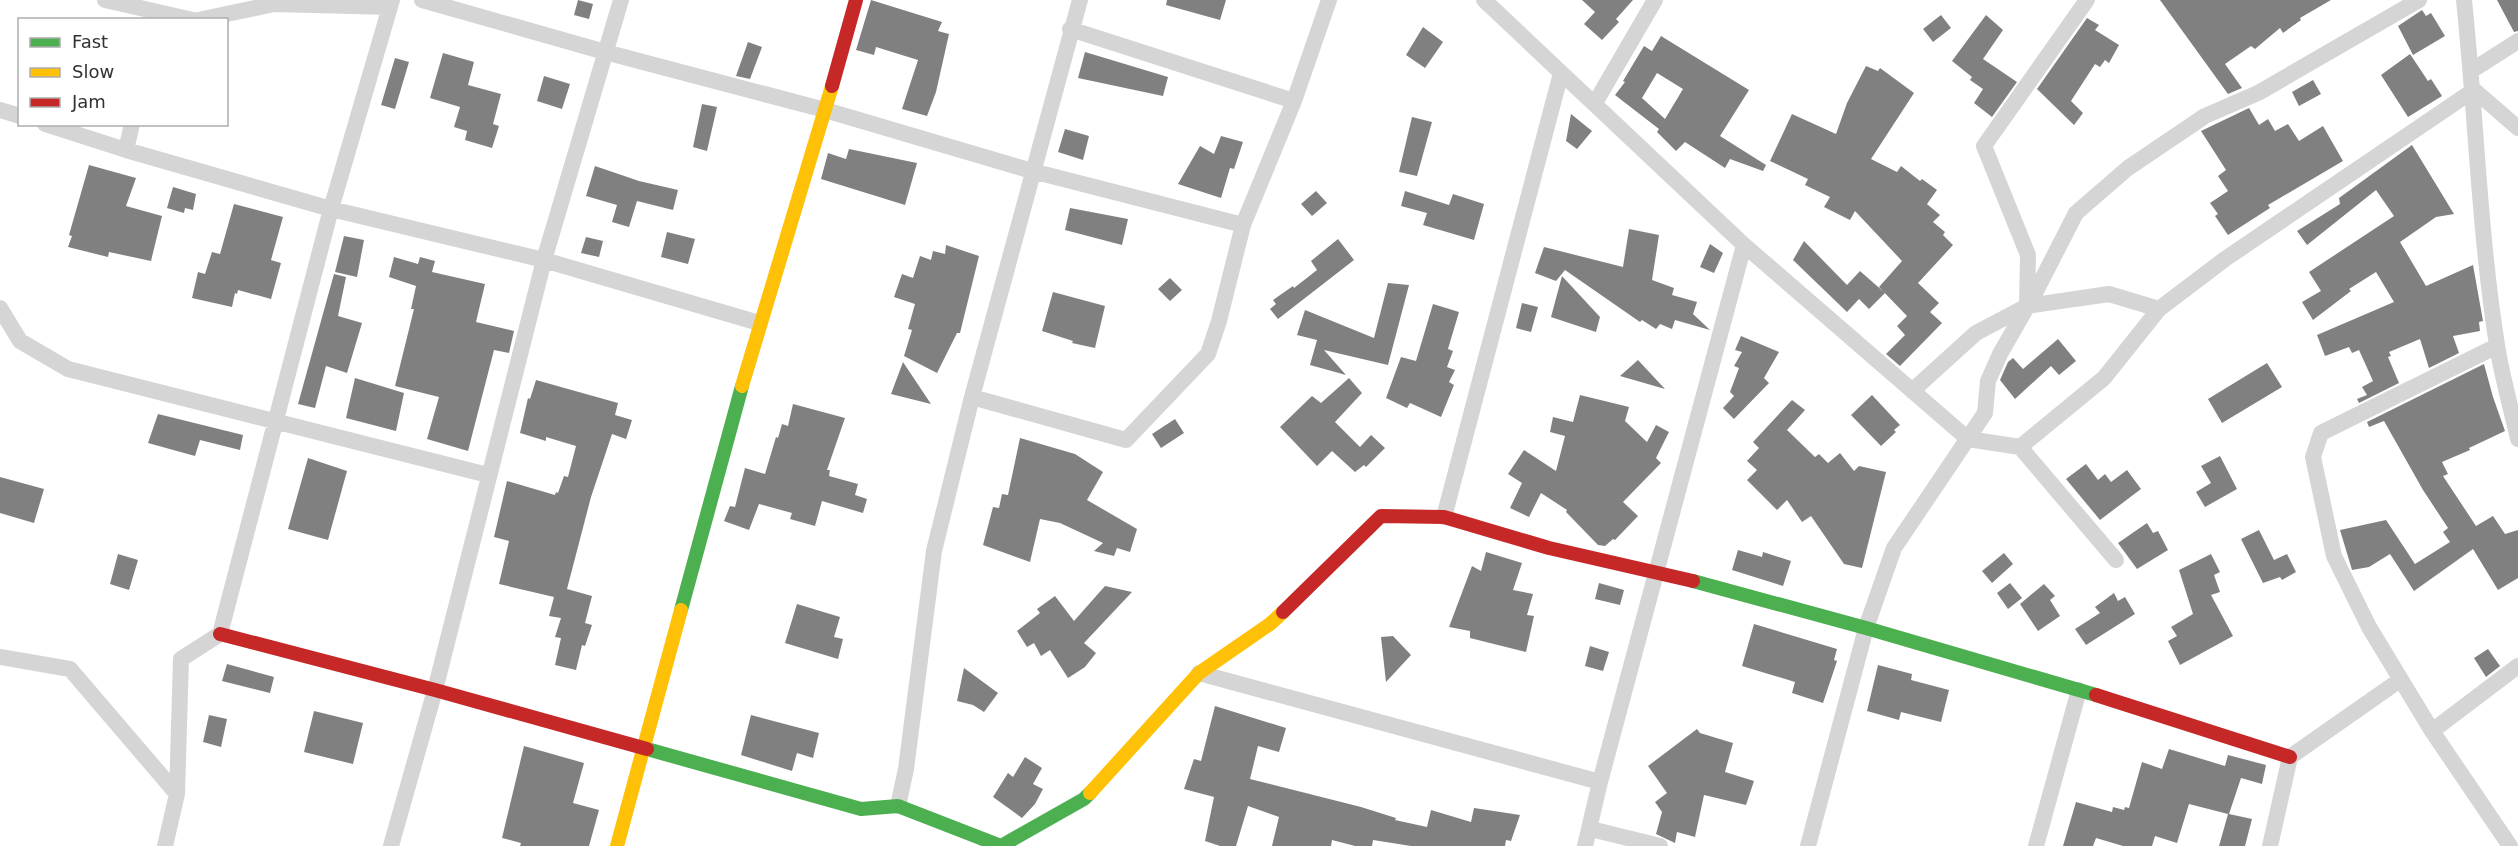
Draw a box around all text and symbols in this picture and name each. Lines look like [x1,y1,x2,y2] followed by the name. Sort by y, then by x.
[18,18,228,126] legend
[72,31,108,52] text: Fast
[72,61,114,82] text: Slow
[71,91,106,112] text: Jam

